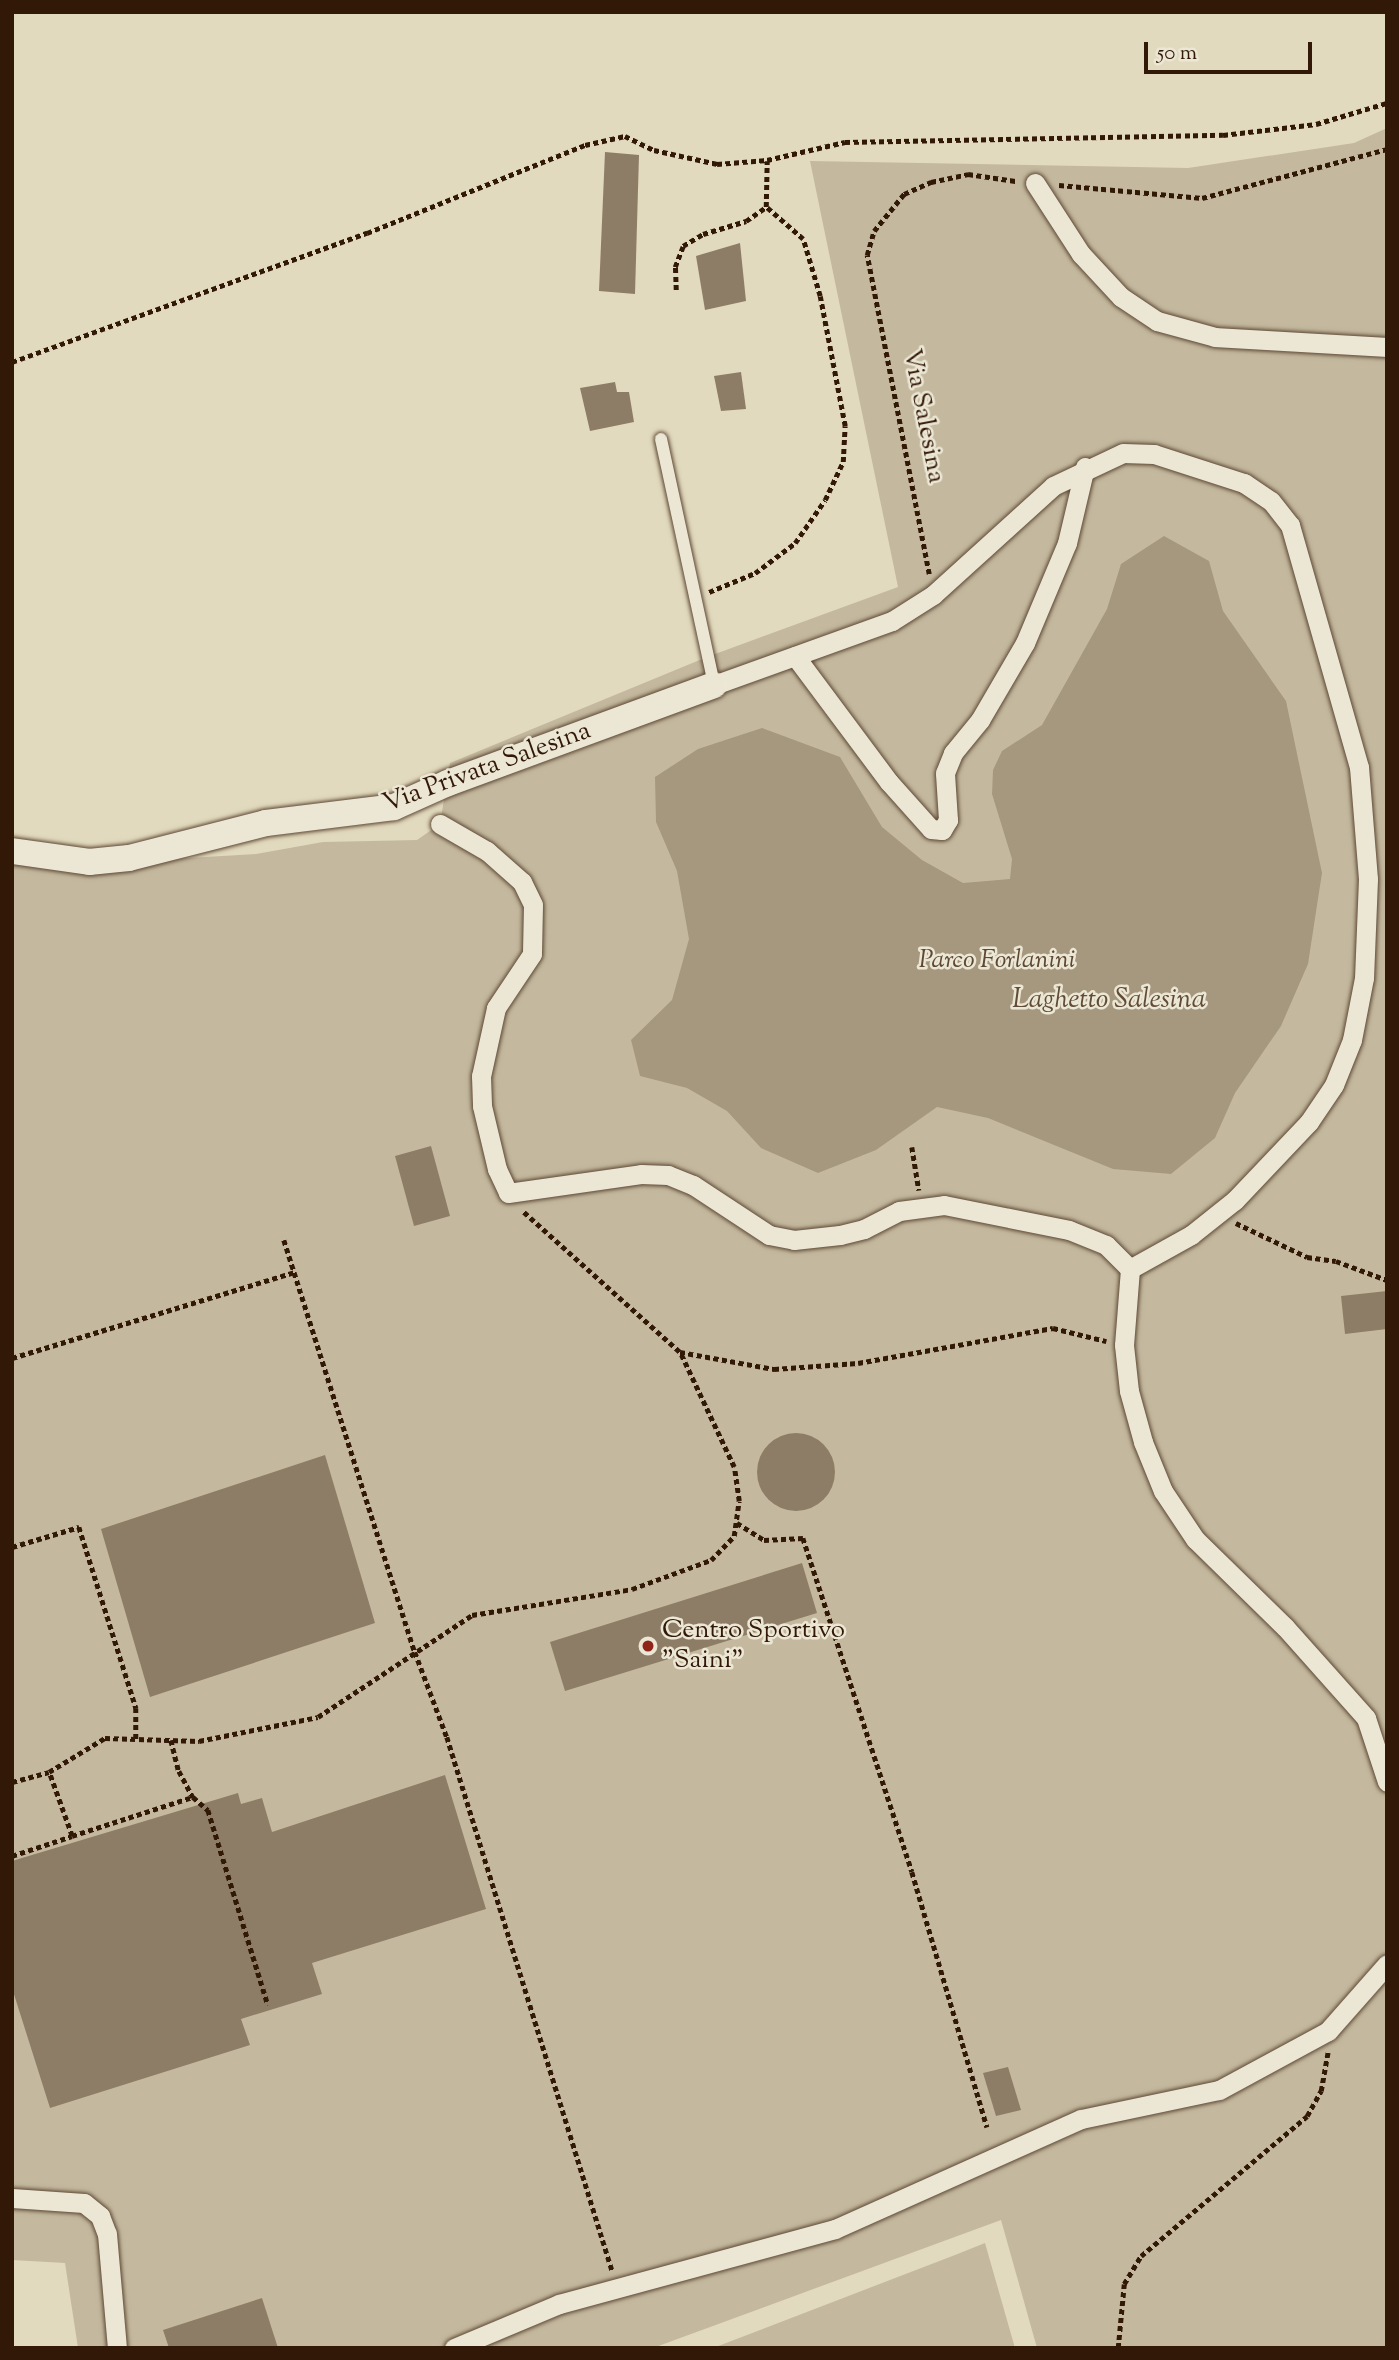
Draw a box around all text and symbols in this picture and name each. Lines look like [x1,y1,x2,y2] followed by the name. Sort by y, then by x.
[1147,28,1315,72] scale bar
[1157,39,1197,69] text: 50 m
[895,346,951,486] street label: Via Salesina
[379,716,595,820] street label: Via Privata Salesina
[919,945,1075,977] park label: Parco Forlanini
[1012,983,1206,1017] water label: Laghetto Salesina
[662,1615,845,1676] place label: Centro Sportivo "Saini"
[640,1638,656,1654] marker: Centro Sportivo "Saini"

